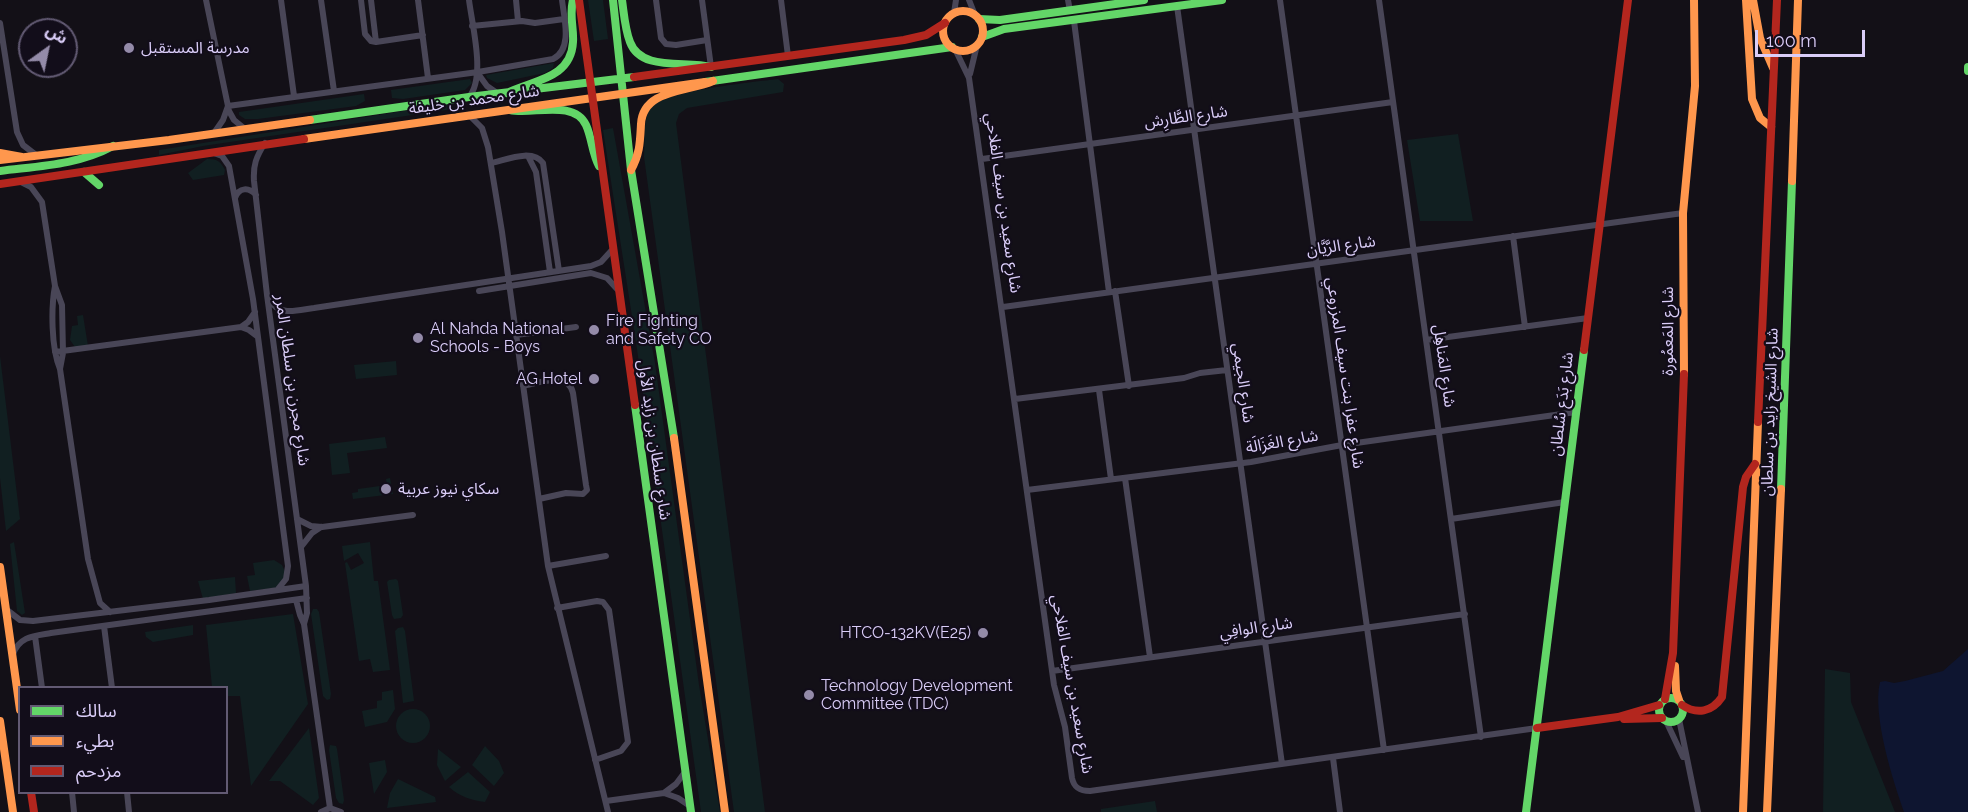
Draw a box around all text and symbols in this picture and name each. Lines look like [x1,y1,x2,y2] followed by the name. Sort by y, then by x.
[18,18,78,78] north arrow
[1758,18,1868,56] scale bar
[43,20,71,48] text: ش
[1766,30,1817,51] text: 100 m
[141,38,250,58] place label: مدرسة المستقبل
[122,41,136,55] marker: مدرسة المستقبل
[407,81,541,119] street label: شارع محمد بن خليفة
[1143,102,1229,132] street label: شارع الطَّارِش
[981,112,1025,294] street label: شارع سعيد بن سيف الفلاحي
[1305,232,1377,260] street label: شارع الرَّيَّان
[1322,276,1368,470] street label: شارع عفرا بنت سيف المزروعي
[1658,286,1678,376] street label: شارع المَعمُورة
[270,293,314,467] street label: شارع مجرن بن سلطان المرر
[606,311,712,349] place label: Fire Fighting and Safety CO
[430,319,564,357] place label: Al Nahda National Schools - Boys
[587,323,601,337] marker: Fire Fighting and Safety CO
[1429,323,1459,409] street label: شارع المَناهِل
[1757,328,1783,496] street label: شارع الشيخ زايد بن سلطان
[411,331,425,345] marker: Al Nahda National Schools - Boys
[1228,342,1258,424] street label: شارع الجيمي
[1546,351,1578,457] street label: شارع بَدَع سُلطان
[633,359,675,521] street label: شارع سلطان بن زايد الأول
[516,369,582,389] place label: AG Hotel
[587,372,601,386] marker: AG Hotel
[1244,426,1320,458] street label: شارع الغَزَالَة
[398,479,499,499] place label: سكاي نيوز عربية
[379,482,393,496] marker: سكاي نيوز عربية
[1047,593,1097,775] street label: شارع سعيد بن سيف الفلاحي
[1218,613,1294,643] street label: شارع الوافِي
[840,623,971,643] place label: HTCO-132KV(E25)
[976,626,990,640] marker: HTCO-132KV(E25)
[821,676,1013,714] place label: Technology Development Committee (TDC)
[18,686,228,794] legend
[802,688,816,702] marker: Technology Development Committee (TDC)
[76,700,117,721] text: سالك
[76,730,114,751] text: بطيء
[76,760,121,781] text: مزدحم

